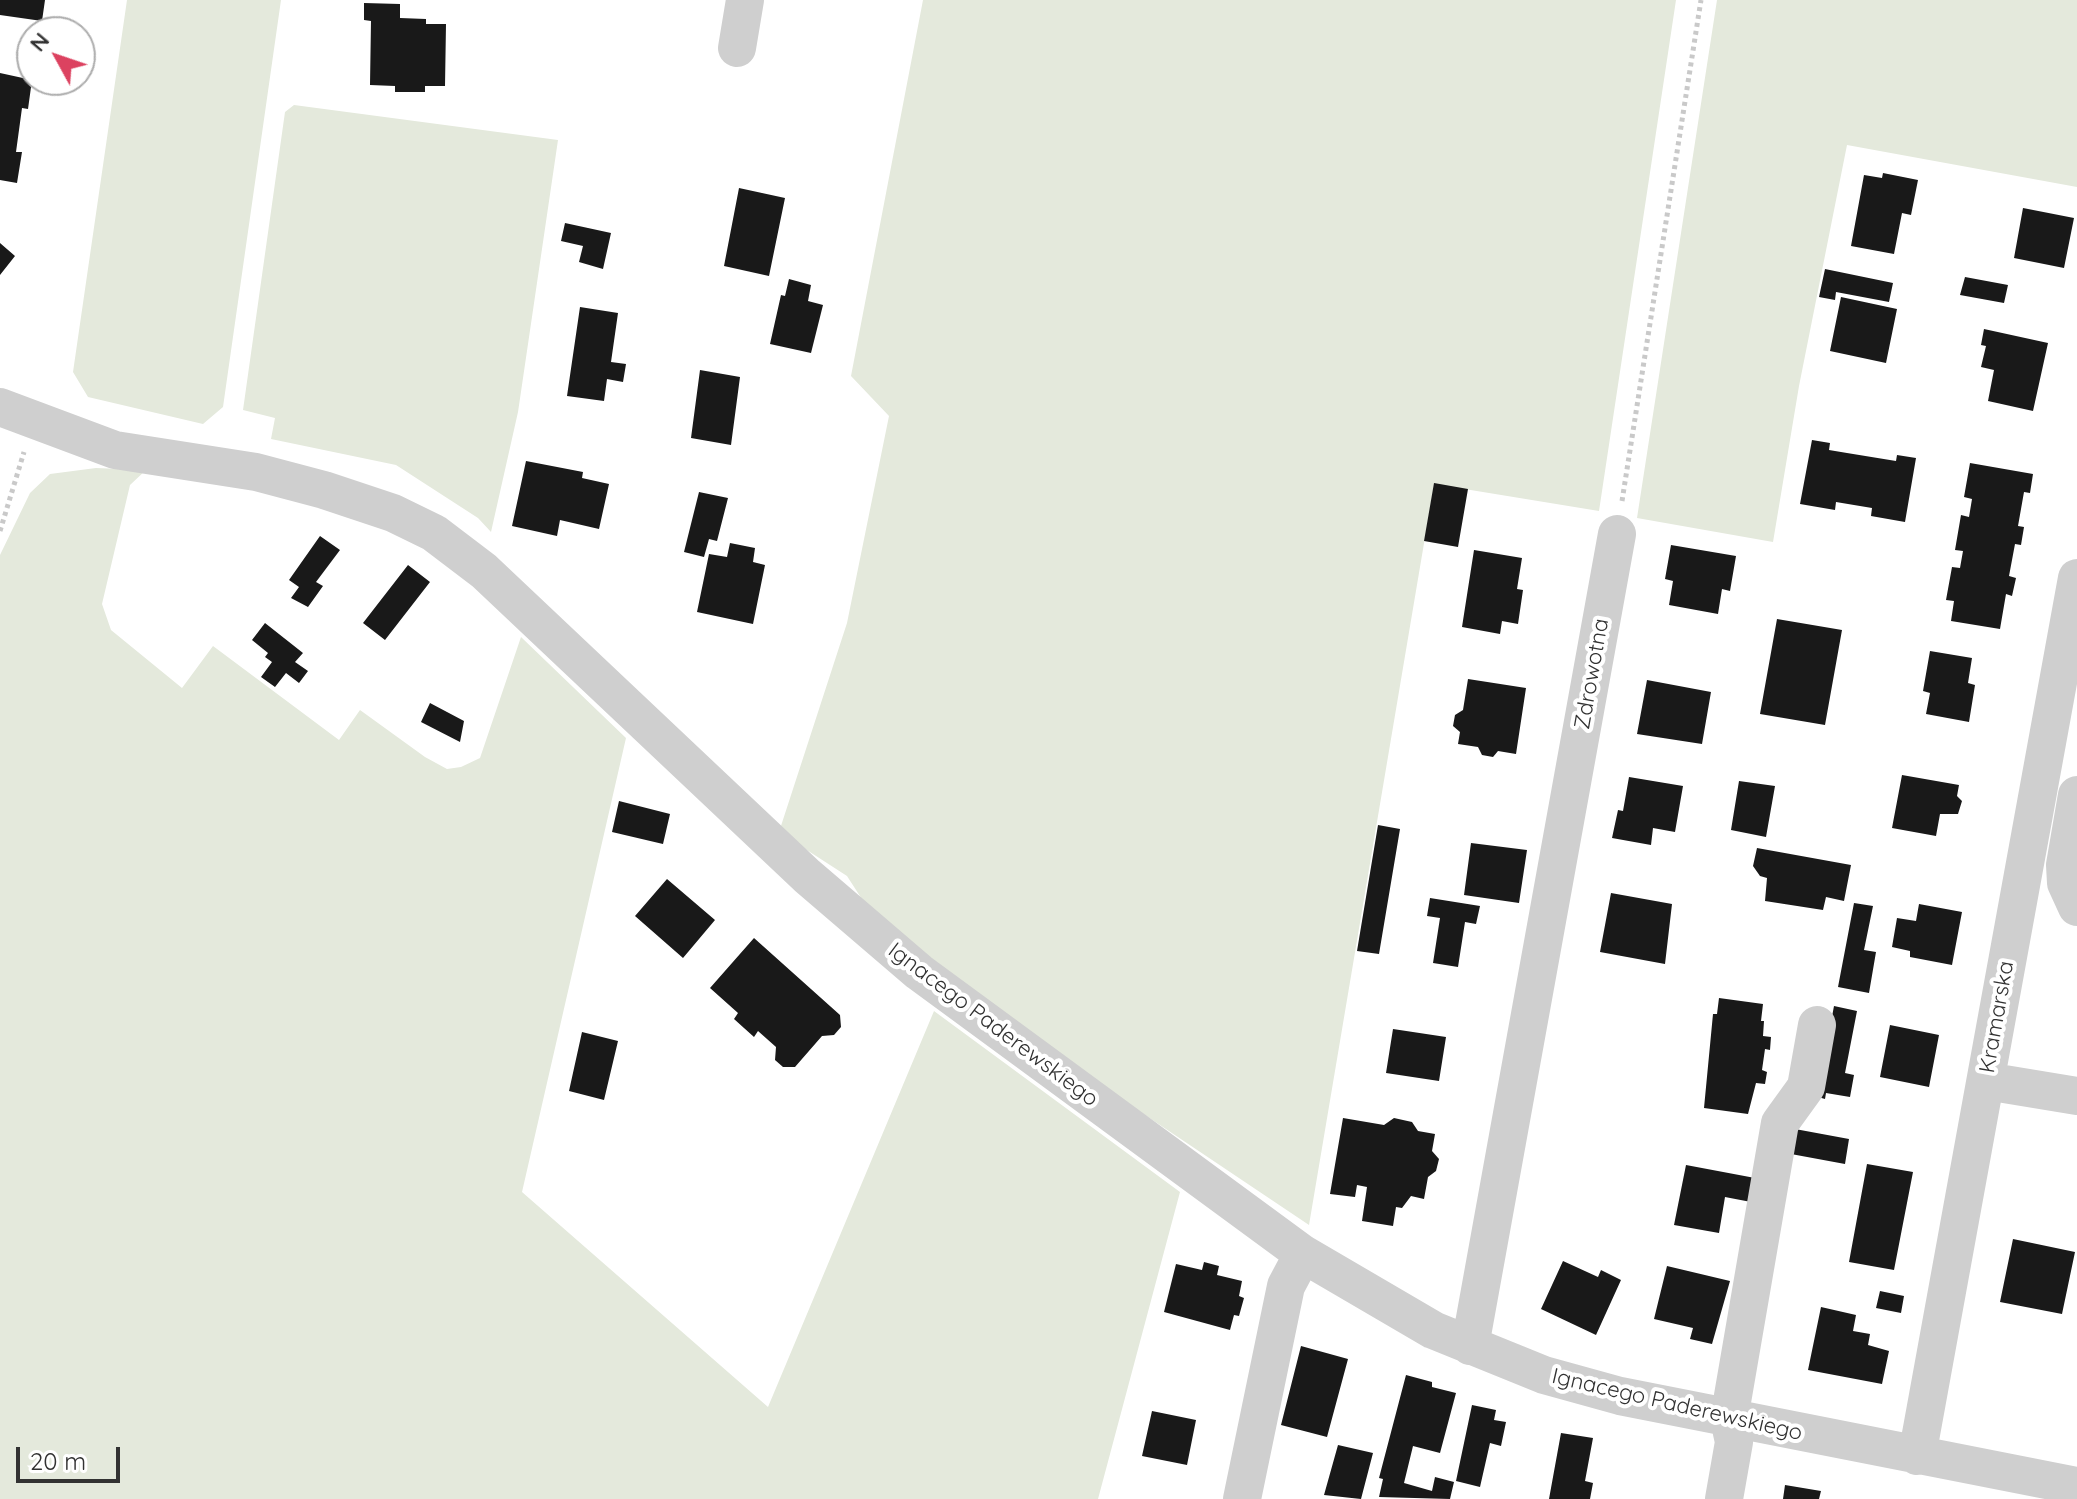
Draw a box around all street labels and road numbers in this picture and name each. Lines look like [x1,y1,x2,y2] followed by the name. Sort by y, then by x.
[1569,617,1615,731] street label: Zdrowotna
[883,937,1103,1113] street label: Ignacego Paderewskiego
[1974,959,2020,1075] street label: Kramarska
[1549,1363,1805,1447] street label: Ignacego Paderewskiego

